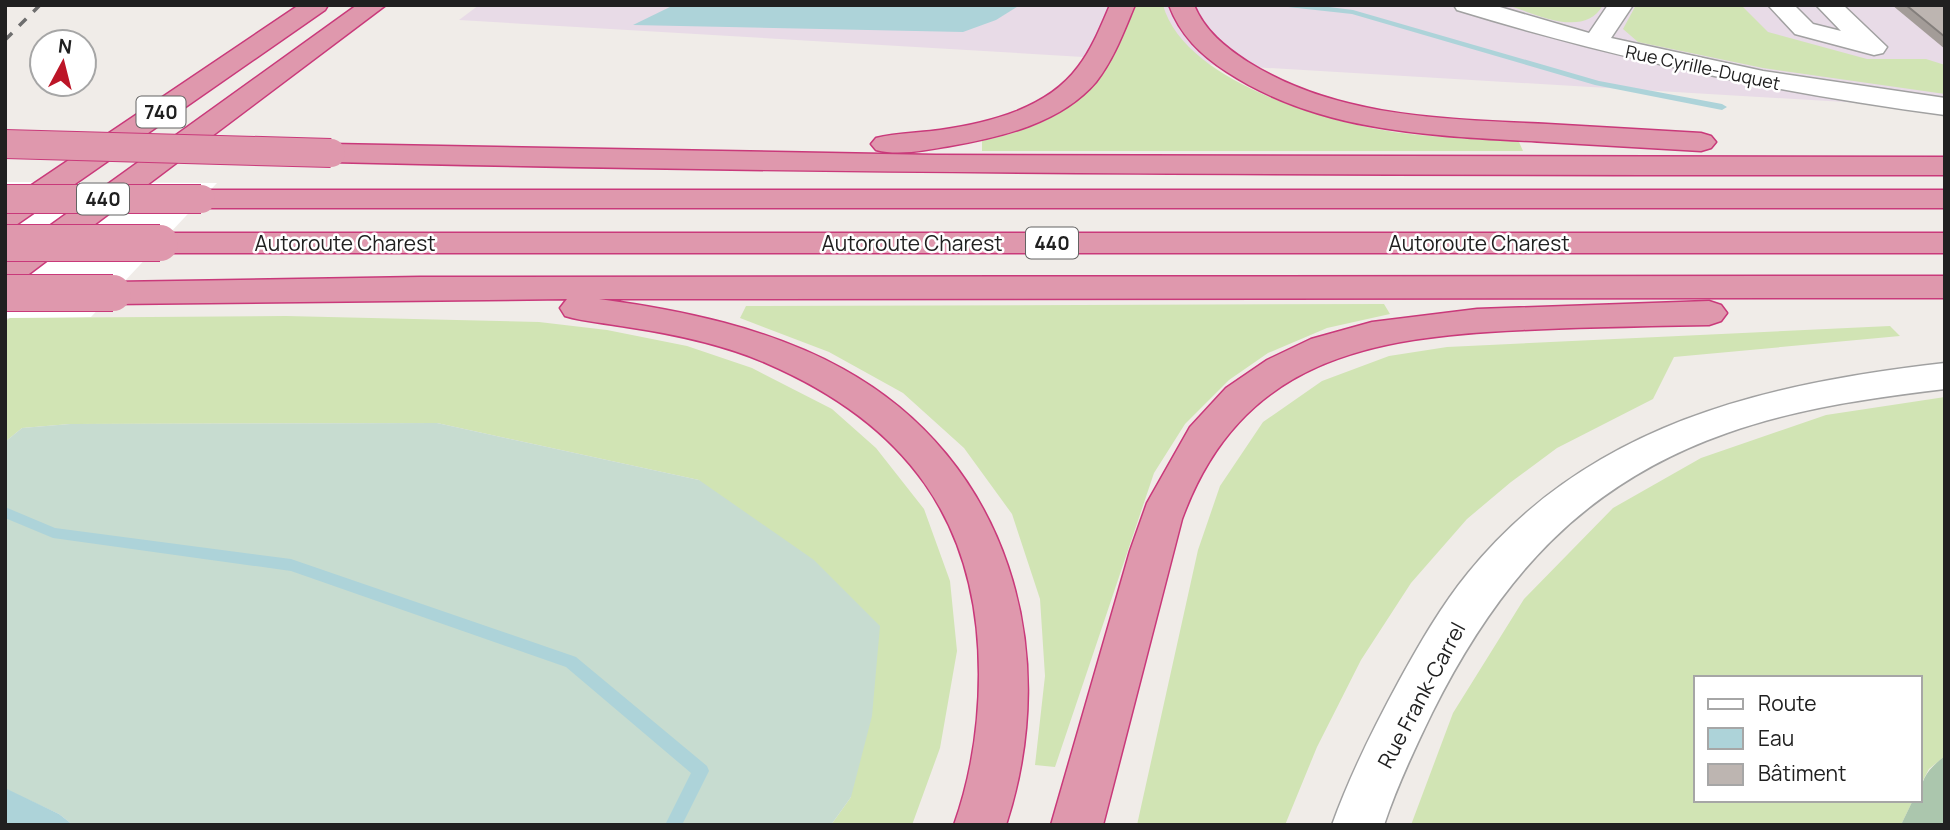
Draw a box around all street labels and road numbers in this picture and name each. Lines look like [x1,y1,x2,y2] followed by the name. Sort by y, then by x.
[1623,39,1783,95] street label: Rue Cyrille-Duquet
[136,96,186,128] road number: 740
[77,183,129,214] road number: 440
[1026,228,1078,258] road number: 440
[254,229,436,257] street label: Autoroute Charest
[821,229,1003,257] street label: Autoroute Charest
[1388,229,1570,257] street label: Autoroute Charest
[1371,617,1471,773] street label: Rue Frank-Carrel

